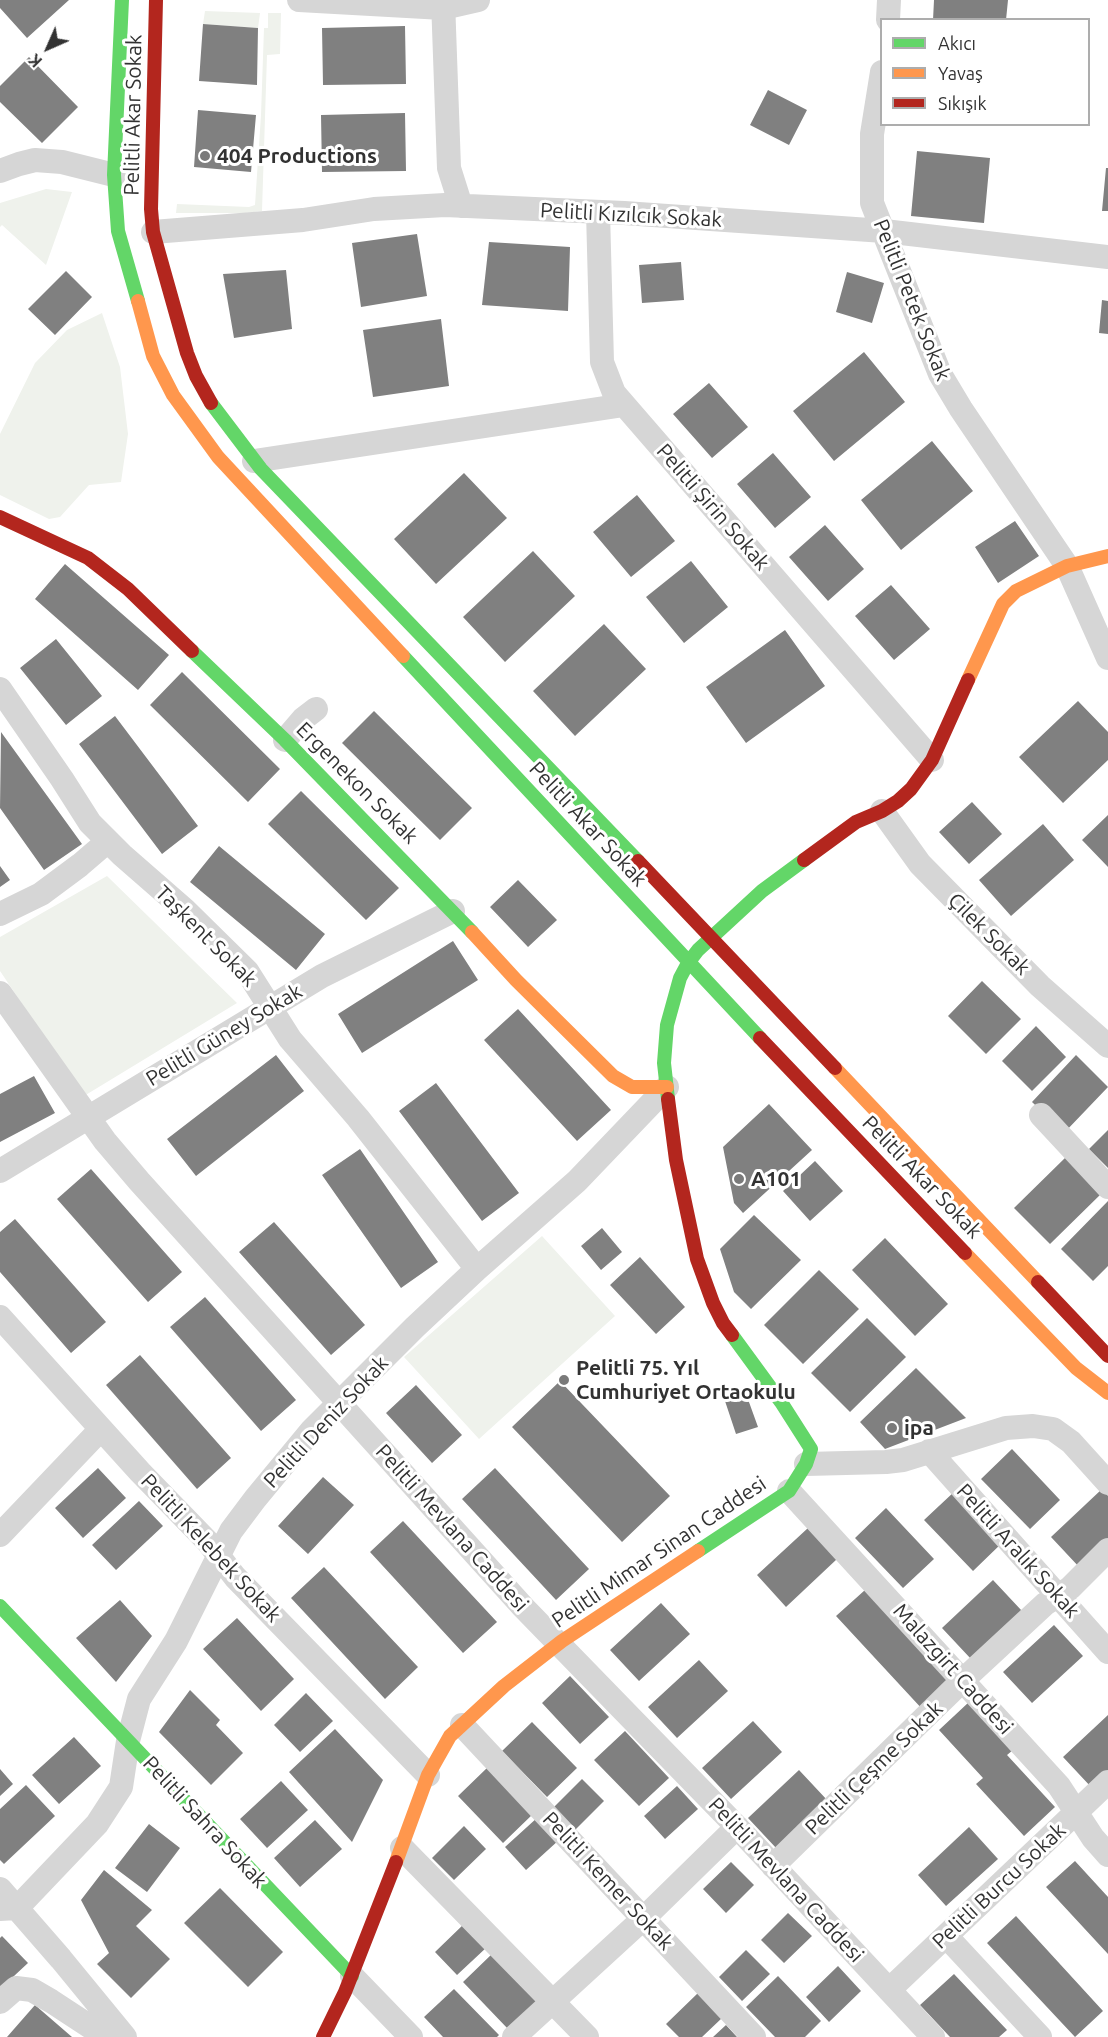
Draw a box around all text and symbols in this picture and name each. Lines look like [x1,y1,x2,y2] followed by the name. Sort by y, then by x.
[18,18,78,78] north arrow
[880,18,1090,126] legend
[938,33,976,53] text: Akıcı
[119,34,147,196] street label: Pelitli Akar Sokak
[25,51,45,71] text: K
[938,63,983,83] text: Yavaş
[938,93,987,113] text: Sıkışık
[217,143,377,169] place label: 404 Productions
[198,149,212,163] marker: 404 Productions
[539,198,723,232] street label: Pelitli Kızılcık Sokak
[868,215,956,385] street label: Pelitli Petek Sokak
[651,439,775,575] street label: Pelitli Şirin Sokak
[291,717,423,849] street label: Ergenekon Sokak
[524,757,652,891] street label: Pelitli Akar Sokak
[150,880,262,992] street label: Taşkent Sokak
[943,888,1035,980] street label: Çilek Sokak
[141,978,307,1092] street label: Pelitli Güney Sokak
[857,1110,987,1244] street label: Pelitli Akar Sokak
[751,1166,801,1192] place label: A101
[732,1172,746,1186] marker: A101
[258,1351,394,1493] street label: Pelitli Deniz Sokak
[576,1355,796,1405] place label: Pelitli 75. Yıl Cumhuriyet Ortaokulu
[557,1373,571,1387] marker: Pelitli 75. Yıl Cumhuriyet Ortaokulu
[904,1415,934,1441] place label: ipa
[885,1421,899,1435] marker: ipa
[370,1439,534,1617] street label: Pelitli Mevlana Caddesi
[136,1469,286,1627] street label: Pelitli Kelebek Sokak
[547,1471,771,1633] street label: Pelitli Mimar Sinan Caddesi
[951,1479,1085,1623] street label: Pelitli Aralık Sokak
[888,1598,1018,1740] street label: Malazgirt Caddesi
[800,1696,948,1840] street label: Pelitli Çeşme Sokak
[138,1751,272,1893] street label: Pelitli Sahra Sokak
[703,1792,869,1968] street label: Pelitli Mevlana Caddesi
[537,1807,679,1955] street label: Pelitli Kemer Sokak
[927,1818,1071,1954] street label: Pelitli Burcu Sokak

